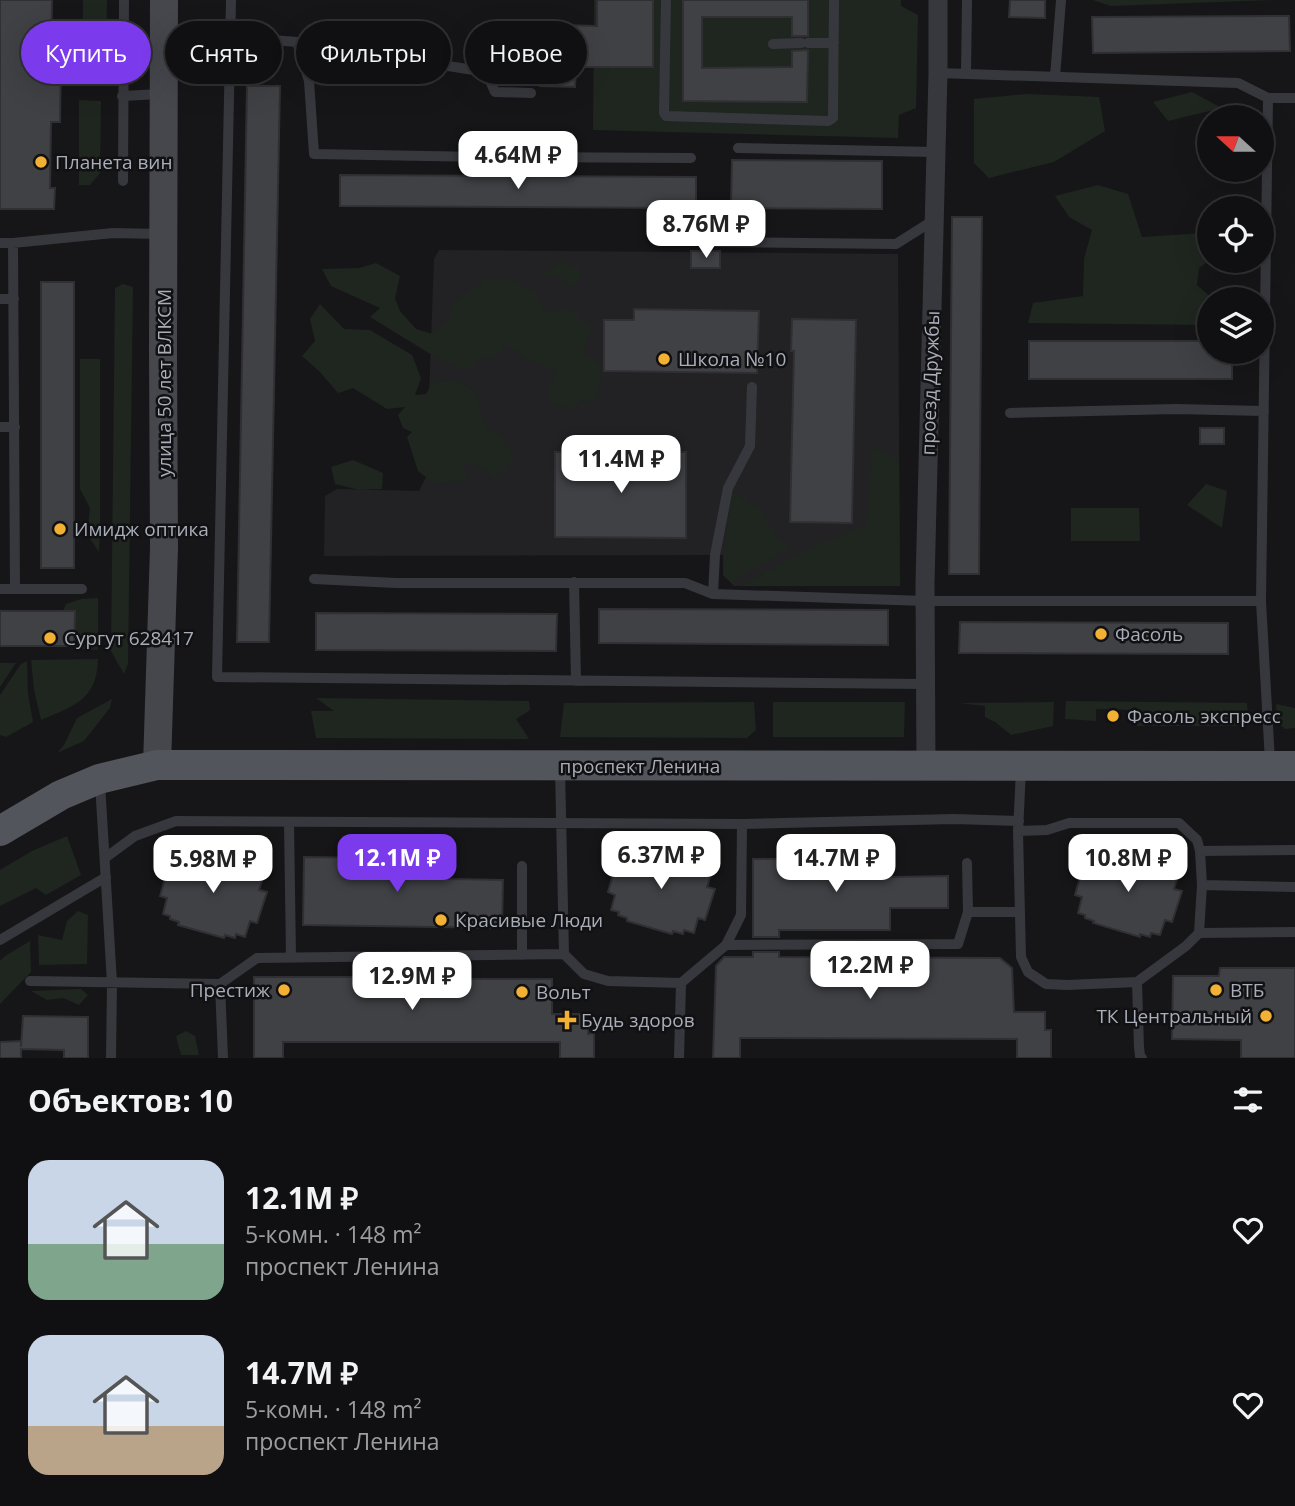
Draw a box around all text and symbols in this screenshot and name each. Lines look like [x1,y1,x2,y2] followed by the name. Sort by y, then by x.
[21,21,151,84] chip: Купить
[165,21,282,84] chip: Снять
[296,21,451,84] chip: Фильтры
[465,21,587,84] chip: Новое
[1197,105,1274,182] north arrow
[1197,105,1274,364] map controls
[453,132,583,191] pin: 4.64M ₽
[474,138,562,170] text: 4.64M ₽
[55,149,172,175] place label: Планета вин
[33,154,49,170] marker: Планета вин
[1197,196,1274,273] button: locate
[641,201,771,260] pin: 8.76M ₽
[662,207,750,239] text: 8.76M ₽
[1197,287,1274,364] button: layers
[151,289,177,477] street label: улица 50 лет ВЛКСМ
[914,310,946,456] street label: проезд Дружбы
[678,346,786,372] place label: Школа №10
[656,351,672,367] marker: Школа №10
[556,435,686,495] pin: 11.4M ₽
[577,442,665,474] text: 11.4M ₽
[74,516,209,542] place label: Имидж оптика
[52,521,68,537] marker: Имидж оптика
[1115,621,1183,647] place label: Фасоль
[64,625,194,651] place label: Сургут 628417
[1093,626,1109,642] marker: Фасоль
[42,630,58,646] marker: Сургут 628417
[1127,703,1281,729] place label: Фасоль экспресс
[1105,708,1121,724] marker: Фасоль экспресс
[560,753,720,779] street label: проспект Ленина
[596,832,726,891] pin: 6.37M ₽
[332,834,462,894] pin: 12.1M ₽
[771,834,901,894] pin: 14.7M ₽
[1063,834,1193,894] pin: 10.8M ₽
[148,836,278,895] pin: 5.98M ₽
[617,838,705,870] text: 6.37M ₽
[353,841,441,873] text: 12.1M ₽
[792,841,880,873] text: 14.7M ₽
[1084,841,1172,873] text: 10.8M ₽
[169,842,257,874] text: 5.98M ₽
[455,907,603,933] place label: Красивые Люди
[433,912,449,928] marker: Красивые Люди
[805,942,935,1001] pin: 12.2M ₽
[826,948,914,980] text: 12.2M ₽
[347,953,477,1012] pin: 12.9M ₽
[368,959,456,991] text: 12.9M ₽
[190,977,270,1003] place label: Престиж
[1230,977,1264,1003] place label: ВТБ
[536,979,591,1005] place label: Вольт
[276,982,292,998] marker: Престиж
[1208,982,1224,998] marker: ВТБ
[514,984,530,1000] marker: Вольт
[1096,1003,1252,1029] place label: ТК Центральный
[581,1007,695,1033] place label: Будь здоров
[1258,1008,1274,1024] marker: ТК Центральный
[559,1012,575,1028] marker: Будь здоров
[28,1080,233,1121] text: Объектов: 10
[1229,1081,1267,1119] icon: filters
[245,1177,359,1218] text: 12.1M ₽
[84,1188,168,1272] icon: home
[1229,1211,1267,1249] icon: heart
[245,1218,421,1250] text: 5-комн. · 148 m²
[245,1250,440,1282] text: проспект Ленина
[245,1352,359,1393] text: 14.7M ₽
[84,1363,168,1447] icon: home
[1229,1386,1267,1424] icon: heart
[245,1393,421,1425] text: 5-комн. · 148 m²
[245,1425,440,1457] text: проспект Ленина

